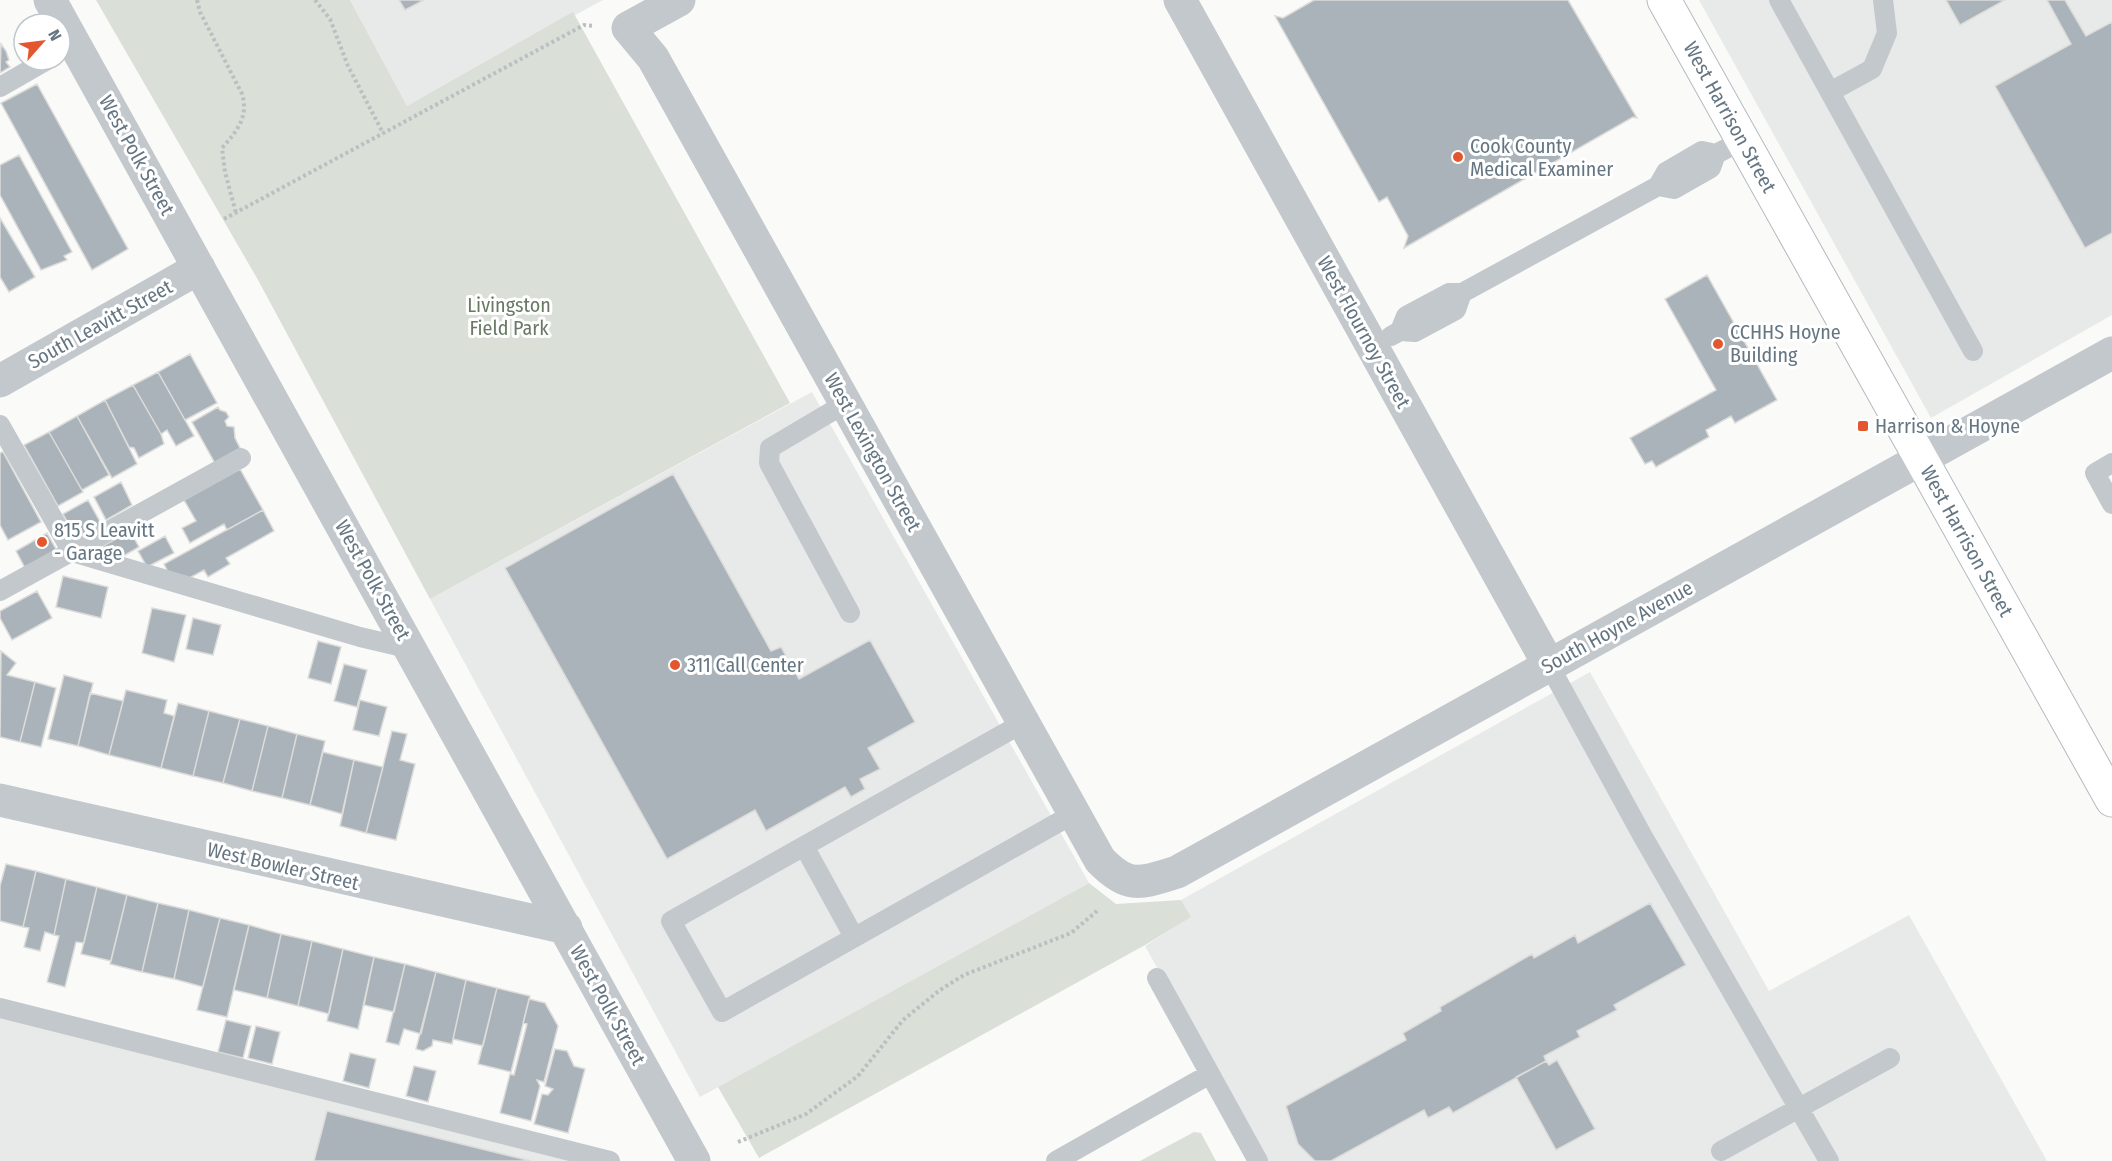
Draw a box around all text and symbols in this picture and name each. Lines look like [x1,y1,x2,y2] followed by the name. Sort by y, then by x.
[12,12,72,72] north arrow
[44,26,65,44] text: N
[1679,37,1782,197] street label: West Harrison Street
[94,91,180,220] street label: West Polk Street
[1470,134,1613,181] place label: Cook County Medical Examiner
[1451,150,1465,164] marker: Cook County Medical Examiner
[1312,252,1416,413] street label: West Flournoy Street
[24,274,177,374] street label: South Leavitt Street
[467,293,551,340] park label: Livingston Field Park
[1730,320,1841,367] place label: CCHHS Hoyne Building
[1711,337,1725,351] marker: CCHHS Hoyne Building
[819,369,927,536] street label: West Lexington Street
[1875,414,2020,438] place label: Harrison & Hoyne
[1856,419,1870,433] marker: Harrison & Hoyne
[1916,461,2019,621] street label: West Harrison Street
[330,516,416,645] street label: West Polk Street
[54,518,155,565] place label: 815 S Leavitt - Garage
[35,535,49,549] marker: 815 S Leavitt - Garage
[1537,575,1697,679] street label: South Hoyne Avenue
[687,653,804,677] place label: 311 Call Center
[668,658,682,672] marker: 311 Call Center
[205,837,362,895] street label: West Bowler Street
[565,941,651,1070] street label: West Polk Street

